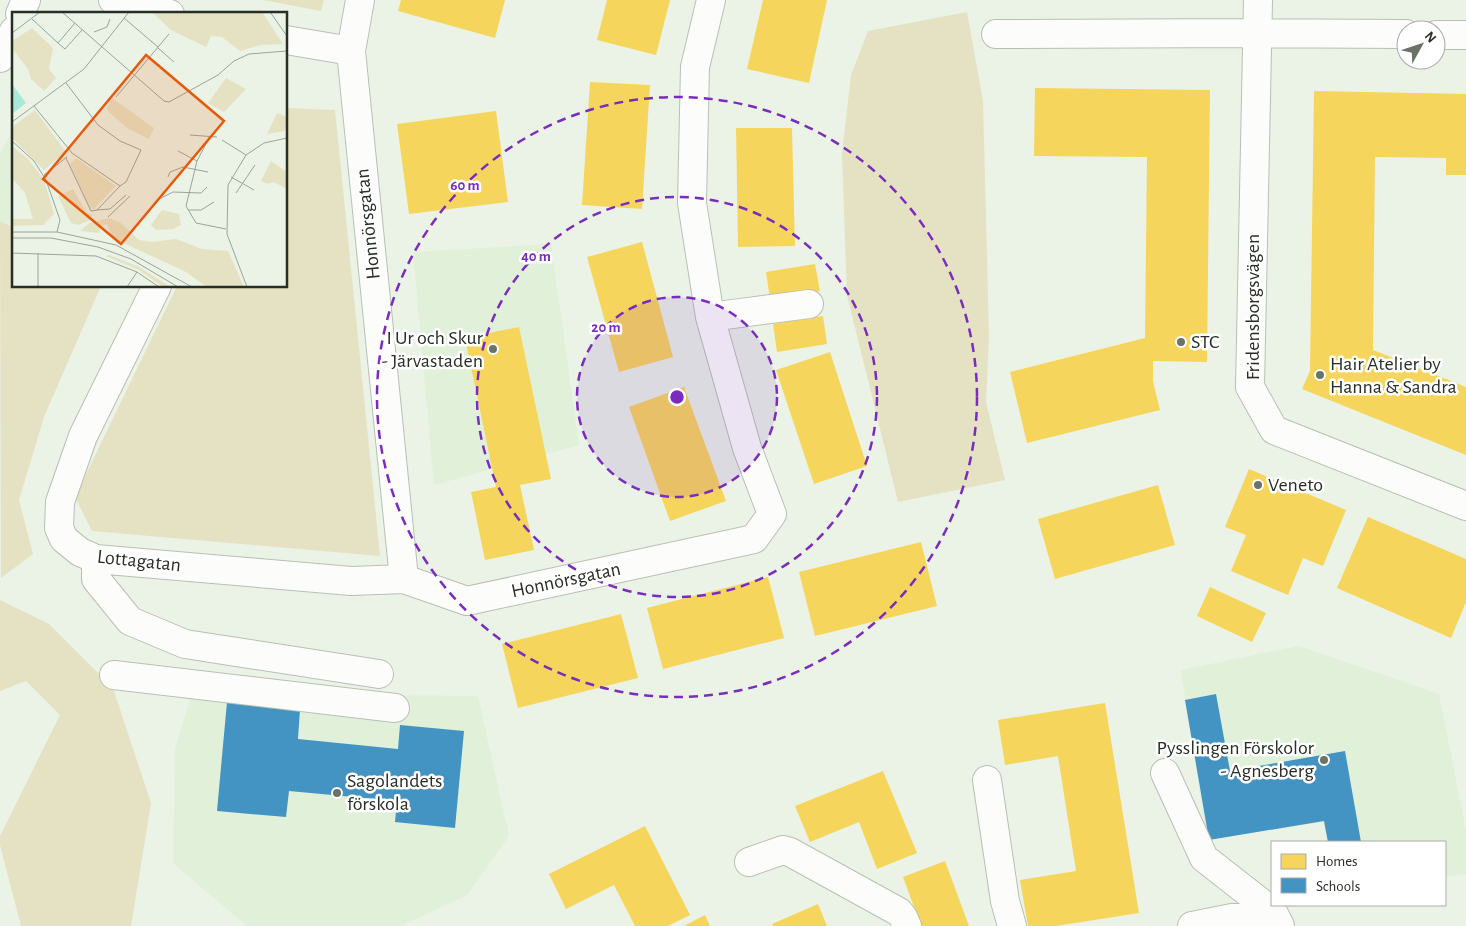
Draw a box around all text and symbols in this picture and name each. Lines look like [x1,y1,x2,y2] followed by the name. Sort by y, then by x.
[12,12,288,288] inset map
[1396,20,1446,70] north arrow
[1422,29,1439,46] text: N
[352,168,384,280] street label: Honnörsgatan
[450,178,480,193] text: 60 m
[1243,234,1263,380] street label: Fridensborgsvägen
[521,249,551,264] text: 40 m
[591,320,621,335] text: 20 m
[382,328,484,371] place label: I Ur och Skur - Järvastaden
[1191,332,1220,352] place label: STC
[1175,336,1187,348] marker: STC
[487,343,499,355] marker: I Ur och Skur - Järvastaden
[1330,354,1457,397] place label: Hair Atelier by Hanna & Sandra
[1314,369,1326,381] marker: Hair Atelier by Hanna & Sandra
[668,388,686,406] centre of rings
[1268,475,1323,495] place label: Veneto
[1252,479,1264,491] marker: Veneto
[96,547,182,575] street label: Lottagatan
[509,559,623,601] street label: Honnörsgatan
[1157,738,1315,781] place label: Pysslingen Förskolor - Agnesberg
[1318,754,1330,766] marker: Pysslingen Förskolor - Agnesberg
[347,771,443,814] place label: Sagolandets förskola
[331,787,343,799] marker: Sagolandets förskola
[1271,841,1446,906] legend
[1316,854,1358,869] text: Homes
[1316,879,1360,894] text: Schools

